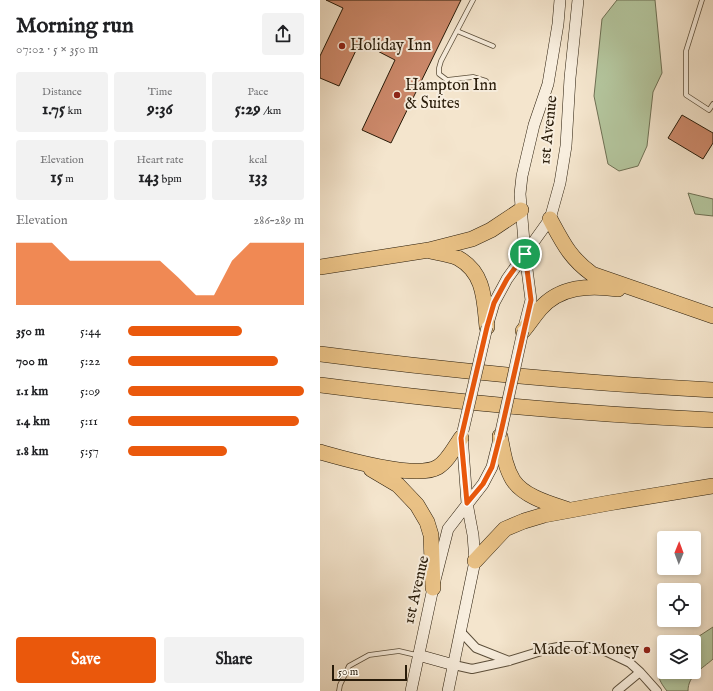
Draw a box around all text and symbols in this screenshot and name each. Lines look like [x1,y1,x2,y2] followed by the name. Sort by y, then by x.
[16,12,134,40] text: Morning run
[262,13,304,55] button: share
[350,36,432,56] place label: Holiday Inn
[16,41,98,58] text: 07:02 · 5 × 350 m
[337,41,347,51] marker: Holiday Inn
[405,76,497,114] place label: Hampton Inn & Suites
[42,85,82,99] text: Distance
[148,85,172,99] text: Time
[248,85,268,99] text: Pace
[392,90,402,100] marker: Hampton Inn & Suites
[535,94,563,166] street label: 1st Avenue
[42,99,65,120] text: 1.75
[147,99,173,120] text: 9:36
[235,99,261,120] text: 5:29
[65,104,82,118] text: km
[261,104,281,118] text: /km
[40,153,84,167] text: Elevation
[137,153,183,167] text: Heart rate
[249,153,267,167] text: kcal
[50,167,63,188] text: 15
[138,167,159,188] text: 143
[248,167,268,188] text: 133
[63,172,74,186] text: m
[159,172,182,186] text: bpm
[16,212,68,229] text: Elevation
[253,212,304,229] text: 286–289 m
[508,237,542,271] pin
[514,243,536,265] icon: arrive
[16,323,45,340] text: 350 m
[80,323,101,340] text: 5:44
[16,353,48,370] text: 700 m
[80,353,100,370] text: 5:22
[16,383,48,400] text: 1.1 km
[80,383,100,400] text: 5:09
[16,413,50,430] text: 1.4 km
[80,413,98,430] text: 5:11
[16,443,49,460] text: 1.8 km
[80,443,99,460] text: 5:57
[657,531,701,575] north arrow
[657,531,701,679] map controls
[399,554,435,626] street label: 1st Avenue
[657,583,701,627] button: locate
[657,635,701,679] button: layers
[16,637,156,683] button: Save
[164,637,304,683] button: Share
[533,640,639,660] place label: Made of Money
[642,645,652,655] marker: Made of Money
[332,663,407,682] scale bar
[338,665,358,679] text: 50 m

